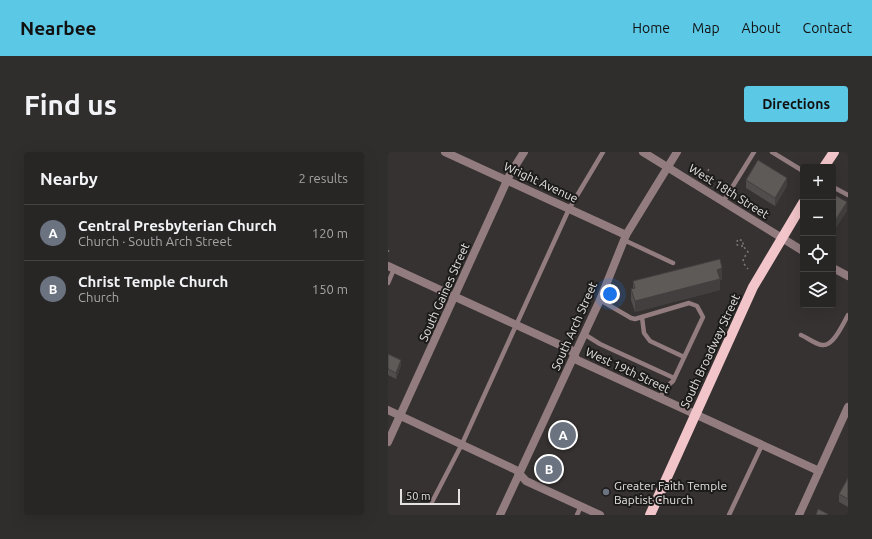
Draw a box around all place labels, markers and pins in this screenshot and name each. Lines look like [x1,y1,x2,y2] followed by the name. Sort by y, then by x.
[550,420,576,450] pin: A
[536,454,562,484] pin: B
[614,479,727,506] place label: Greater Faith Temple Baptist Church
[601,487,611,497] marker: Greater Faith Temple Baptist Church

